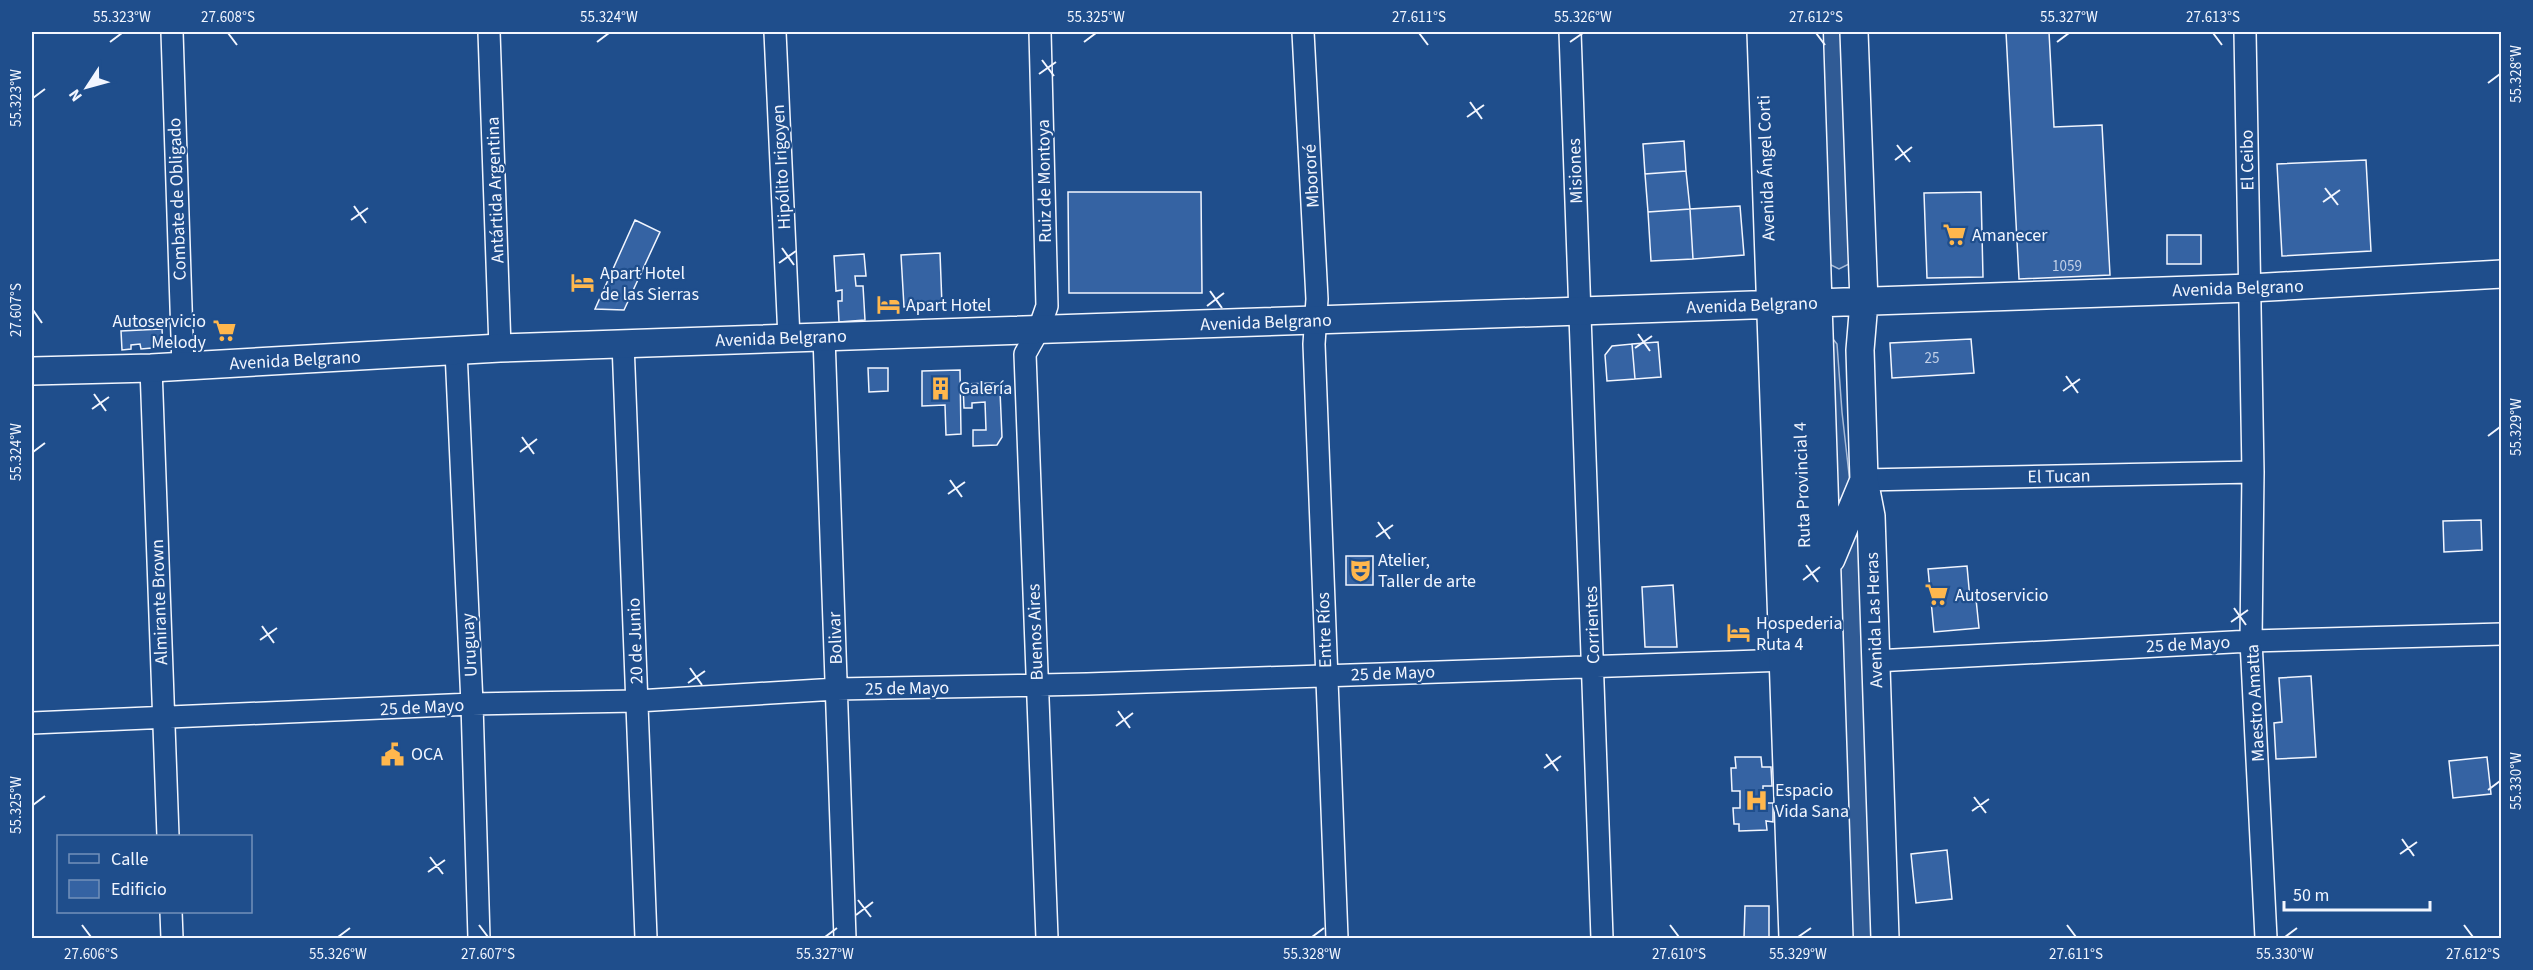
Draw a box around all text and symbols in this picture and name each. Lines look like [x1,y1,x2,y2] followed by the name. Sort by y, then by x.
[93,7,151,28] text: 55.323°W
[201,7,255,28] text: 27.608°S
[580,7,638,28] text: 55.324°W
[1067,7,1125,28] text: 55.325°W
[1392,7,1446,28] text: 27.611°S
[1554,7,1612,28] text: 55.326°W
[1789,7,1843,28] text: 27.612°S
[2040,7,2098,28] text: 55.327°W
[2186,7,2240,28] text: 27.613°S
[2506,45,2527,103] text: 55.328°W
[57,57,117,117] north arrow
[6,69,27,127] text: 55.323°W
[64,84,88,106] text: N
[1751,94,1782,241] street label: Avenida Ángel Corti
[766,104,797,230] street label: Hipólito Irigoyen
[480,116,511,264] street label: Antártida Argentina
[162,117,193,281] street label: Combate de Obligado
[1031,119,1058,243] street label: Ruiz de Montoya
[2234,129,2261,191] street label: El Ceibo
[1562,138,1589,204] street label: Misiones
[1297,143,1326,208] street label: Mbororé
[1941,222,1967,248] supermarket icon: Amanecer
[1972,223,2048,248] place label: Amanecer
[2052,256,2082,277] house number: 1059
[600,261,699,307] place label: Apart Hotel de las Sierras
[569,270,595,296] hotel icon: Apart Hotel de las Sierras
[2172,274,2304,303] street label: Avenida Belgrano
[6,283,27,337] text: 27.607°S
[1686,291,1818,320] street label: Avenida Belgrano
[875,292,901,318] hotel icon: Apart Hotel
[906,293,991,318] place label: Apart Hotel
[1200,308,1332,337] street label: Avenida Belgrano
[113,309,207,355] place label: Autoservicio Melody
[211,318,237,344] supermarket icon: Autoservicio Melody
[715,324,847,353] street label: Avenida Belgrano
[229,345,361,376] street label: Avenida Belgrano
[1925,348,1939,369] house number: 25
[928,375,954,401] building icon: Galería
[959,376,1012,401] place label: Galería
[2506,398,2527,456] text: 55.329°W
[1788,422,1817,548] street label: Ruta Provincial 4
[6,423,27,481] text: 55.324°W
[2027,463,2091,490] street label: El Tucan
[145,539,174,665] street label: Almirante Brown
[1378,548,1476,594] place label: Atelier, Taller de arte
[1860,552,1889,688] street label: Avenida Las Heras
[1347,557,1373,583] theatre icon: Atelier, Taller de arte
[1924,582,1950,608] supermarket icon: Autoservicio
[1021,583,1050,681] street label: Buenos Aires
[1955,583,2048,608] place label: Autoservicio
[1579,586,1606,664] street label: Corrientes
[1311,592,1338,668] street label: Entre Ríos
[621,597,650,685] street label: 20 de Junio
[822,610,849,665] street label: Bolivar
[1756,611,1843,657] place label: Hospederia Ruta 4
[455,612,484,678] street label: Uruguay
[1725,620,1751,646] hotel icon: Hospederia Ruta 4
[2145,630,2231,659] street label: 25 de Mayo
[2240,644,2271,762] street label: Maestro Amatta
[1350,660,1436,687] street label: 25 de Mayo
[865,675,949,702] street label: 25 de Mayo
[379,693,465,722] street label: 25 de Mayo
[380,741,406,767] public building icon: OCA
[411,742,443,767] place label: OCA
[2506,752,2527,810] text: 55.330°W
[6,776,27,834] text: 55.325°W
[1775,778,1849,824] place label: Espacio Vida Sana
[1744,787,1770,813] hospital icon: Espacio Vida Sana
[57,835,252,913] legend
[111,847,149,872] text: Calle
[2284,874,2430,912] scale bar
[111,877,167,902] text: Edificio
[2293,883,2329,908] text: 50 m
[64,944,118,965] text: 27.606°S
[309,944,367,965] text: 55.326°W
[461,944,515,965] text: 27.607°S
[796,944,854,965] text: 55.327°W
[1283,944,1341,965] text: 55.328°W
[1652,944,1706,965] text: 27.610°S
[1769,944,1827,965] text: 55.329°W
[2049,944,2103,965] text: 27.611°S
[2256,944,2314,965] text: 55.330°W
[2446,944,2500,965] text: 27.612°S

